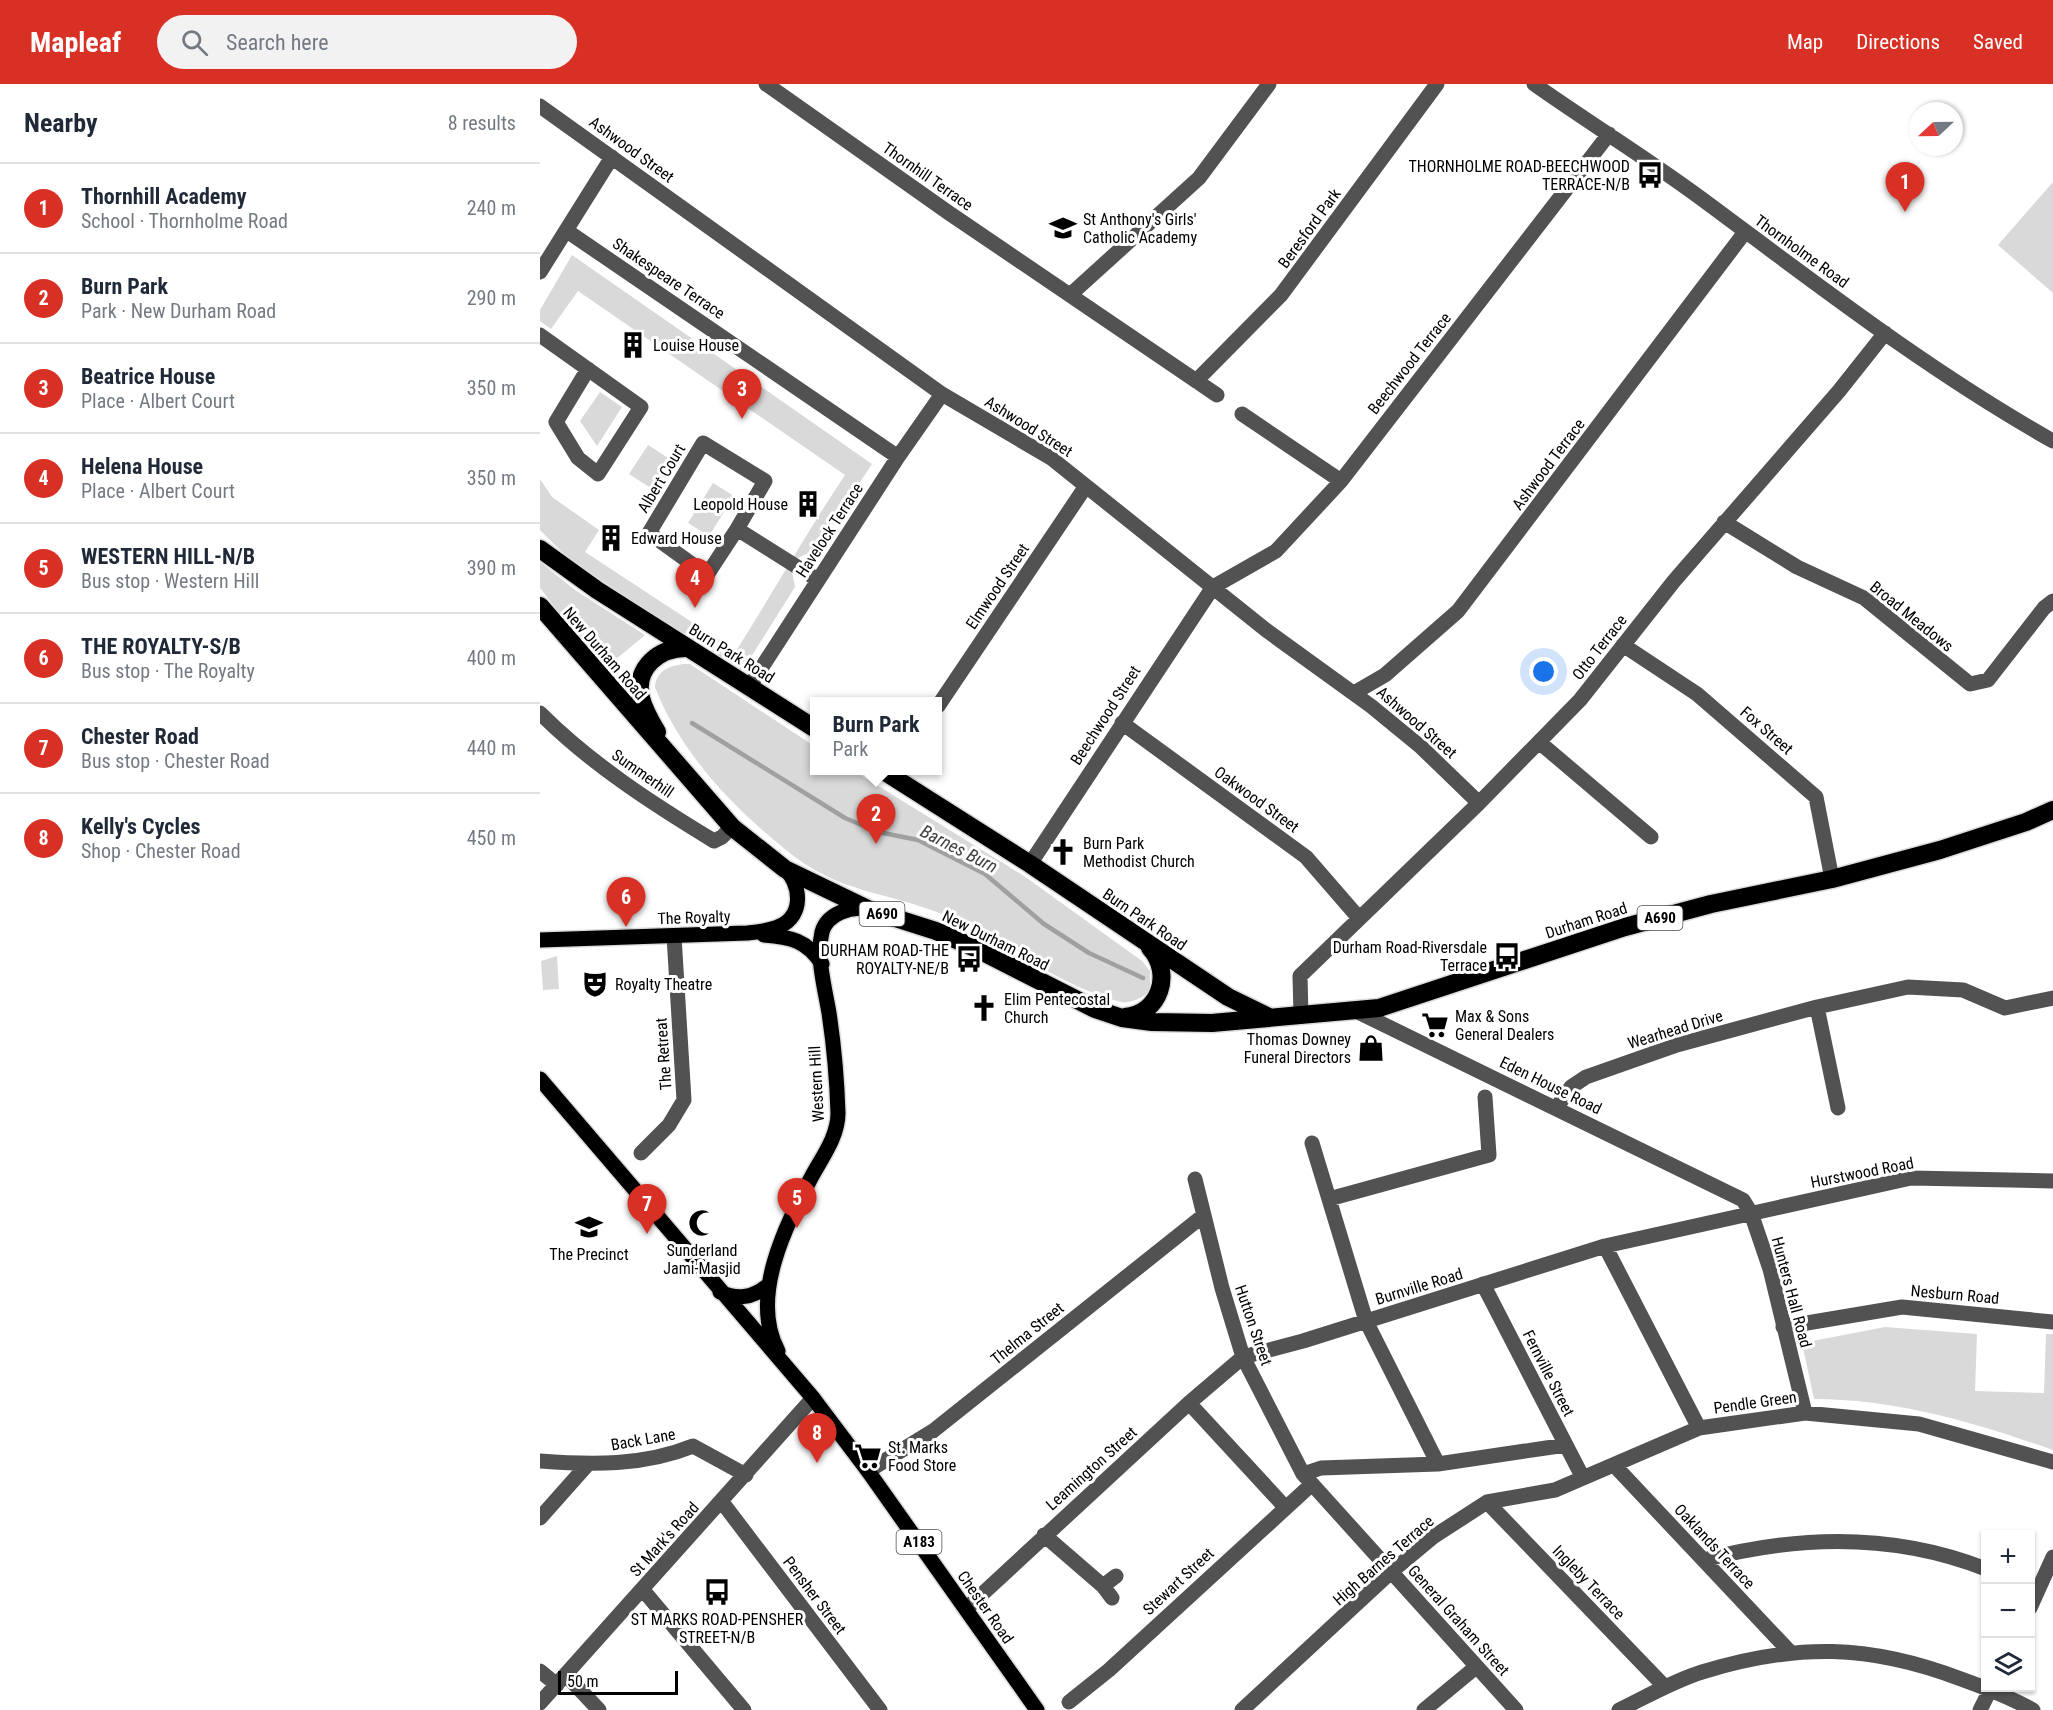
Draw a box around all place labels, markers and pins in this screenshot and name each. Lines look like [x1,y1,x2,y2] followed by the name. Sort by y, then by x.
[1408,157,1630,194] place label: THORNHOLME ROAD-BEECHWOOD TERRACE-N/B
[1635,160,1665,190] bus stop icon: THORNHOLME ROAD-BEECHWOOD TERRACE-N/B
[1886,162,1924,212] pin: 1
[1083,210,1197,247] place label: St Anthony's Girls' Catholic Academy
[1048,213,1078,243] school or university icon: St Anthony's Girls' Catholic Academy
[618,330,648,360] building icon: Louise House
[653,336,739,355] place label: Louise House
[722,370,762,419] pin: 3
[793,489,823,519] building icon: Leopold House
[693,495,788,514] place label: Leopold House
[596,523,626,553] building icon: Edward House
[631,529,722,548] place label: Edward House
[676,558,714,608] pin: 4
[856,794,896,844] pin: 2
[1083,834,1195,871] place label: Burn Park Methodist Church
[1048,837,1078,867] church icon: Burn Park Methodist Church
[606,878,646,927] pin: 6
[1333,938,1487,975] place label: Durham Road-Riversdale Terrace
[821,941,949,978] place label: DURHAM ROAD-THE ROYALTY-NE/B
[1492,941,1522,971] bus stop icon: Durham Road-Riversdale Terrace
[954,944,984,974] bus stop icon: DURHAM ROAD-THE ROYALTY-NE/B
[580,969,610,999] theatre icon: Royalty Theatre
[615,975,712,994] place label: Royalty Theatre
[1004,990,1110,1027] place label: Elim Pentecostal Church
[969,993,999,1023] church icon: Elim Pentecostal Church
[1455,1007,1554,1044] place label: Max & Sons General Dealers
[1420,1010,1450,1040] supermarket icon: Max & Sons General Dealers
[1244,1030,1351,1067] place label: Thomas Downey Funeral Directors
[1356,1033,1386,1063] shop icon: Thomas Downey Funeral Directors
[778,1178,816,1228] pin: 5
[628,1184,666,1234] pin: 7
[687,1208,717,1238] mosque icon: Sunderland Jami-Masjid
[574,1212,604,1242] school or university icon: The Precinct
[663,1241,741,1278] place label: Sunderland Jami-Masjid
[549,1245,629,1264] place label: The Precinct
[798,1414,836,1463] pin: 8
[888,1438,956,1475] place label: St. Marks Food Store
[853,1441,883,1471] supermarket icon: St. Marks Food Store
[702,1577,732,1607] bus stop icon: ST MARKS ROAD-PENSHER STREET-N/B
[631,1610,804,1647] place label: ST MARKS ROAD-PENSHER STREET-N/B

